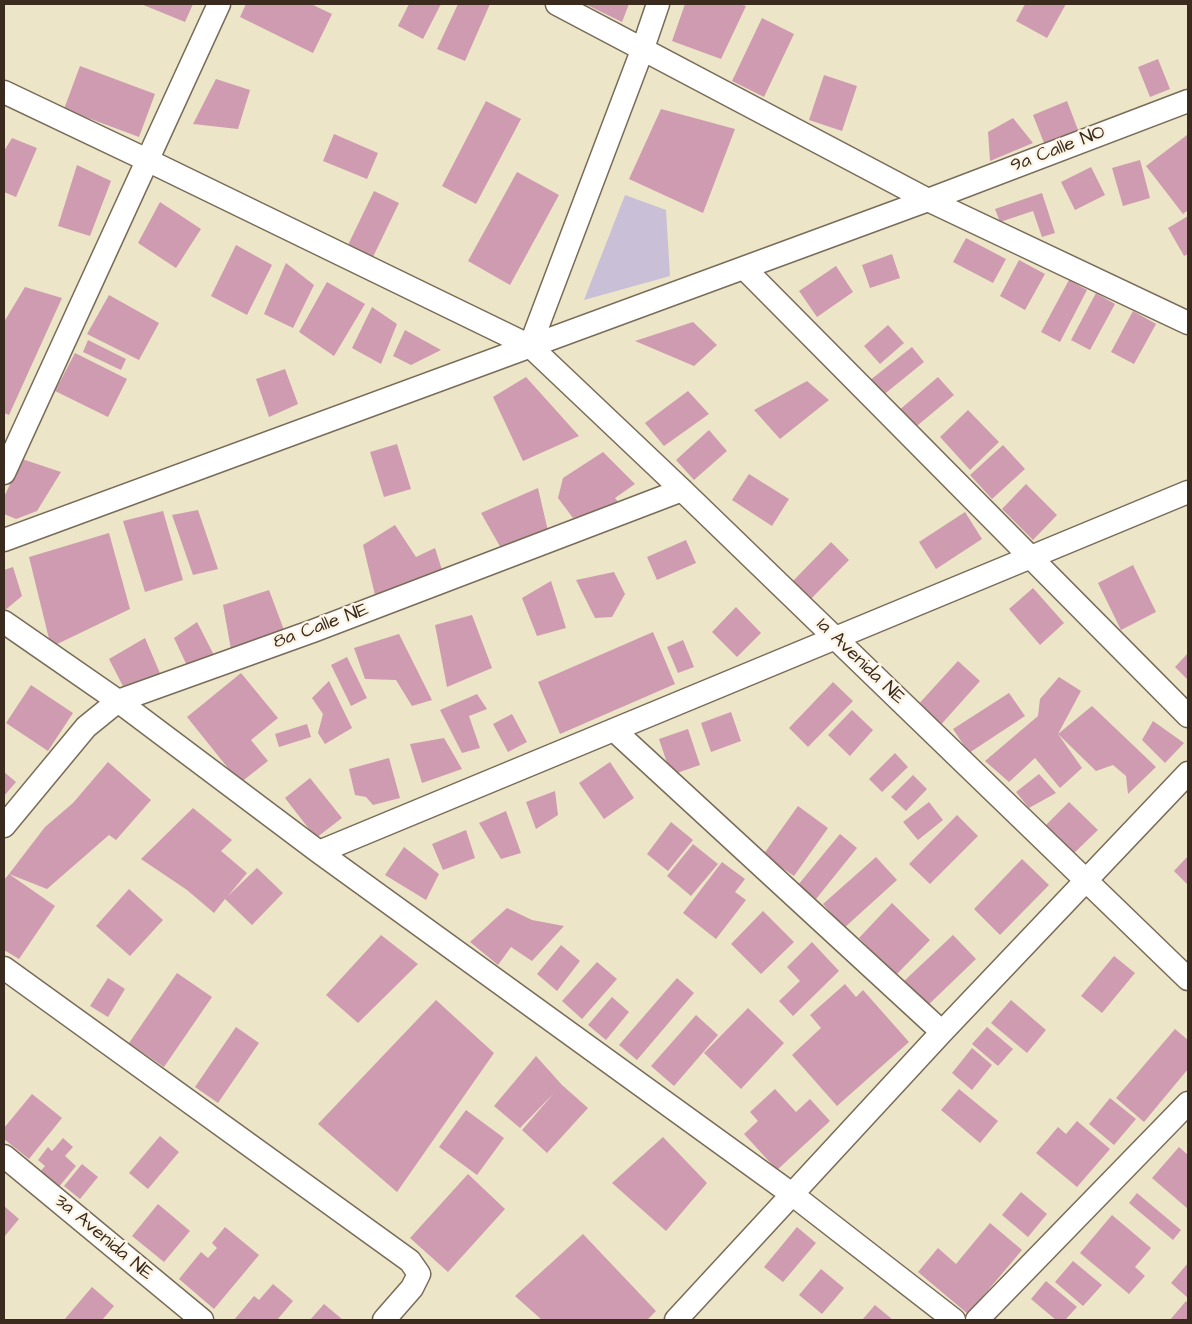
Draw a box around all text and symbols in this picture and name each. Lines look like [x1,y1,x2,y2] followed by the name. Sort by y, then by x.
[1007,121,1109,179] street label: 9a Calle NO
[270,599,372,655] street label: 8a Calle NE
[811,614,909,710] street label: 1a Avenida NE
[49,1190,157,1286] street label: 3a Avenida NE

